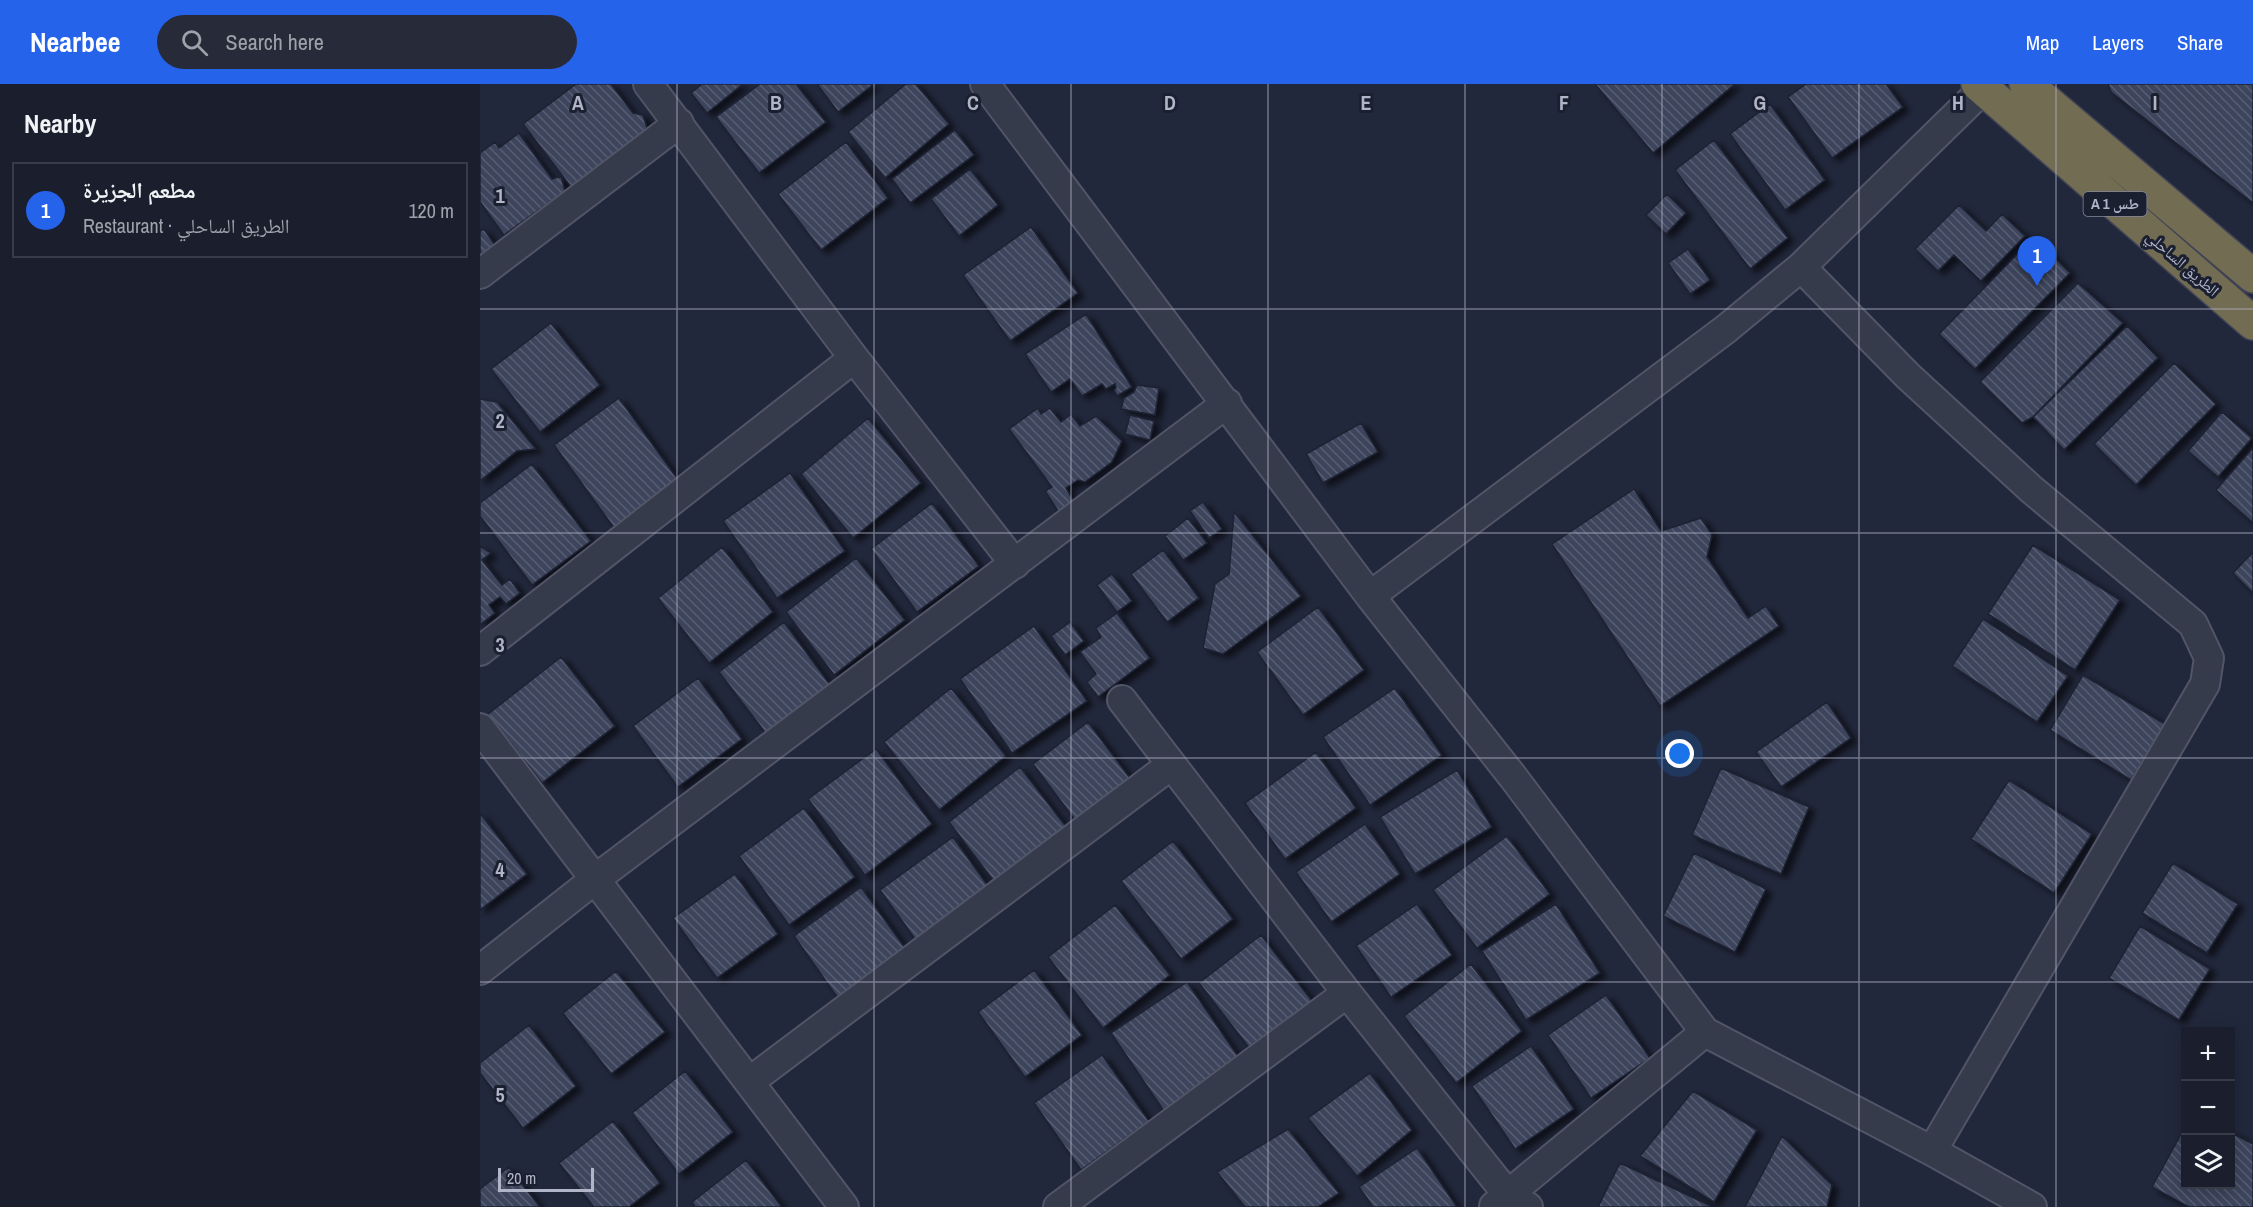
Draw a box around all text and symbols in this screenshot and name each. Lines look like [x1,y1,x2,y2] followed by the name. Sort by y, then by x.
[157,15,577,69] search box
[30,23,121,61] text: Nearbee
[178,26,211,59] icon: search
[226,27,324,57] text: Search here
[2026,28,2059,57] text: Map
[2092,28,2144,57] text: Layers
[2177,28,2223,57] text: Share
[572,89,584,116] text: A
[770,89,782,116] text: B
[967,89,979,116] text: C
[1164,89,1176,116] text: D
[1361,89,1372,116] text: E
[1559,89,1569,116] text: F
[1754,89,1766,116] text: G
[1952,89,1964,116] text: H
[2153,89,2157,116] text: I
[24,106,96,141] text: Nearby
[83,175,196,205] text: مطعم الجزيرة
[495,182,505,209] text: 1
[2084,192,2146,216] road number: A 1 طس
[41,197,50,224] text: 1
[408,197,454,224] text: 120 m
[83,212,290,239] text: Restaurant · الطريق الساحلي
[2140,225,2224,302] street label: الطريق الساحلي
[2018,236,2056,286] pin: 1
[495,407,505,434] text: 2
[495,631,505,658] text: 3
[1665,739,1694,768] your location
[495,856,505,883] text: 4
[2181,1027,2235,1189] map controls
[2181,1027,2235,1081] button: +
[495,1081,505,1108] text: 5
[2181,1081,2235,1135] button: −
[2181,1135,2235,1189] button: layers
[498,1165,594,1192] scale bar
[507,1167,536,1189] text: 20 m

